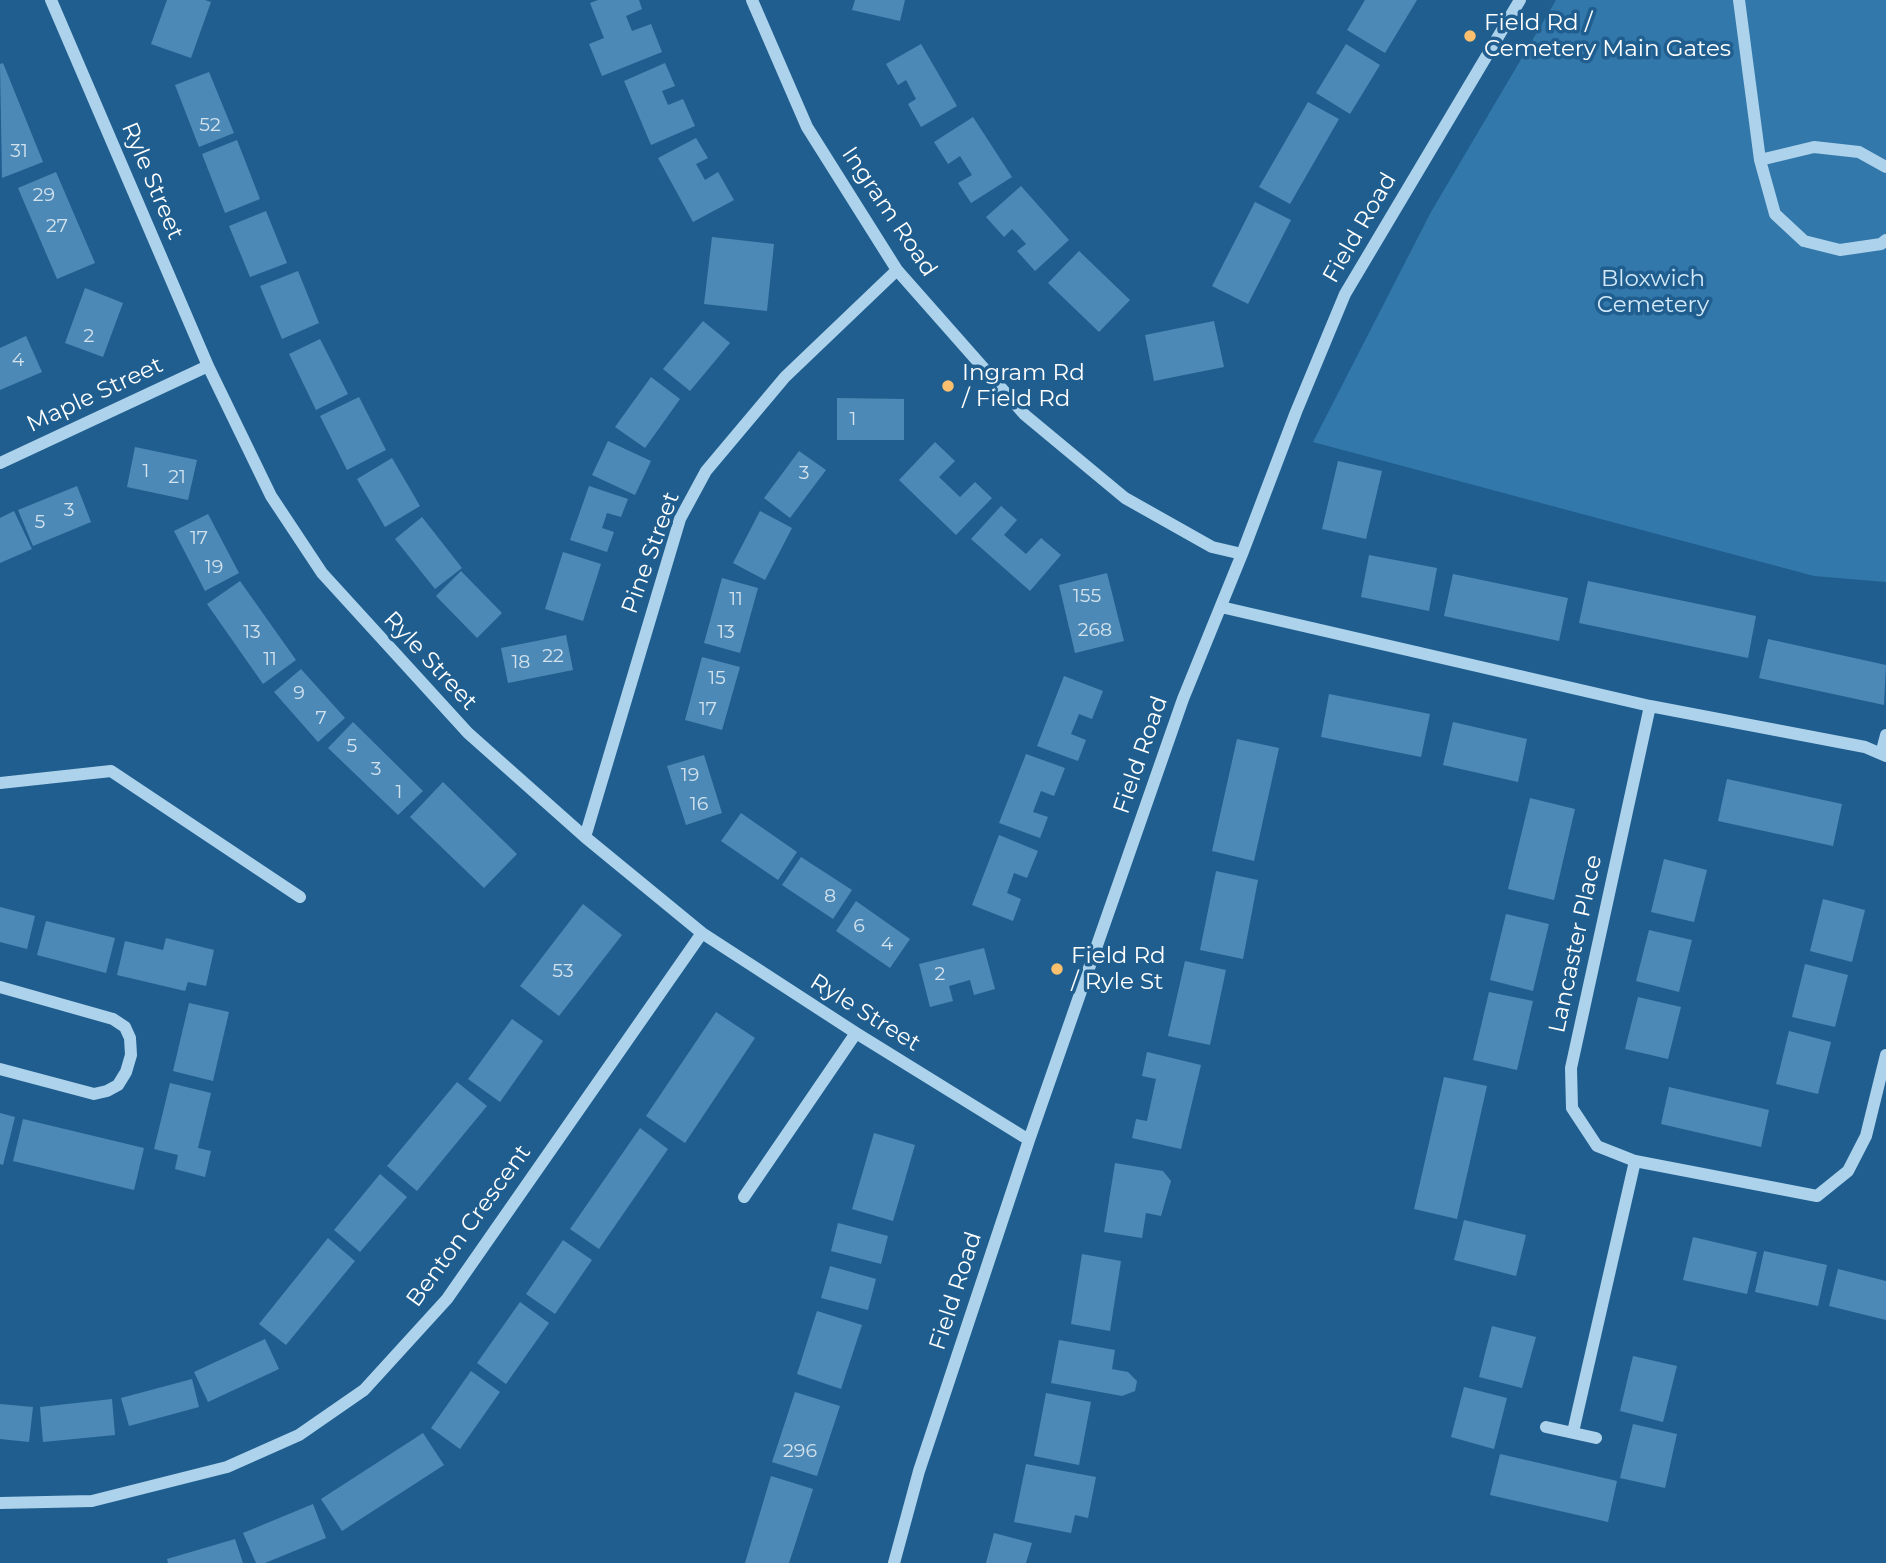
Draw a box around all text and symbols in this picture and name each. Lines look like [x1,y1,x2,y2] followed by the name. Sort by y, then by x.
[1484,9,1731,63] place label: Field Rd / Cemetery Main Gates
[1462,28,1478,44] marker: Field Rd / Cemetery Main Gates
[199,114,221,136] house number: 52
[115,118,189,244] street label: Ryle Street
[10,140,28,162] house number: 31
[835,142,943,282] street label: Ingram Road
[1317,168,1403,288] street label: Field Road
[33,184,55,206] house number: 29
[46,215,68,237] house number: 27
[1597,265,1709,319] park label: Bloxwich Cemetery
[84,325,94,347] house number: 2
[12,349,24,371] house number: 4
[23,351,167,439] street label: Maple Street
[962,359,1085,413] place label: Ingram Rd / Field Rd
[940,378,956,394] marker: Ingram Rd / Field Rd
[850,408,856,430] house number: 1
[143,460,149,482] house number: 1
[799,462,809,484] house number: 3
[168,466,186,488] house number: 21
[616,488,686,618] street label: Pine Street
[64,499,74,521] house number: 3
[35,511,45,533] house number: 5
[190,527,208,549] house number: 17
[205,556,223,578] house number: 19
[1073,585,1101,607] house number: 155
[729,588,743,610] house number: 11
[377,606,483,716] street label: Ryle Street
[1078,619,1112,641] house number: 268
[243,621,261,643] house number: 13
[717,621,735,643] house number: 13
[542,645,564,667] house number: 22
[263,648,277,670] house number: 11
[512,651,530,673] house number: 18
[708,667,726,689] house number: 15
[293,682,305,704] house number: 9
[1108,693,1174,817] street label: Field Road
[699,698,717,720] house number: 17
[315,707,327,729] house number: 7
[347,735,357,757] house number: 5
[371,758,381,780] house number: 3
[681,764,699,786] house number: 19
[396,781,402,803] house number: 1
[690,793,708,815] house number: 16
[1544,852,1608,1036] street label: Lancaster Place
[824,885,836,907] house number: 8
[853,915,865,937] house number: 6
[881,933,893,955] house number: 4
[1071,942,1166,996] place label: Field Rd / Ryle St
[552,960,574,982] house number: 53
[1049,961,1065,977] marker: Field Rd / Ryle St
[935,963,945,985] house number: 2
[805,968,925,1058] street label: Ryle Street
[401,1140,537,1312] street label: Benton Crescent
[924,1228,988,1354] street label: Field Road
[783,1440,817,1462] house number: 296

